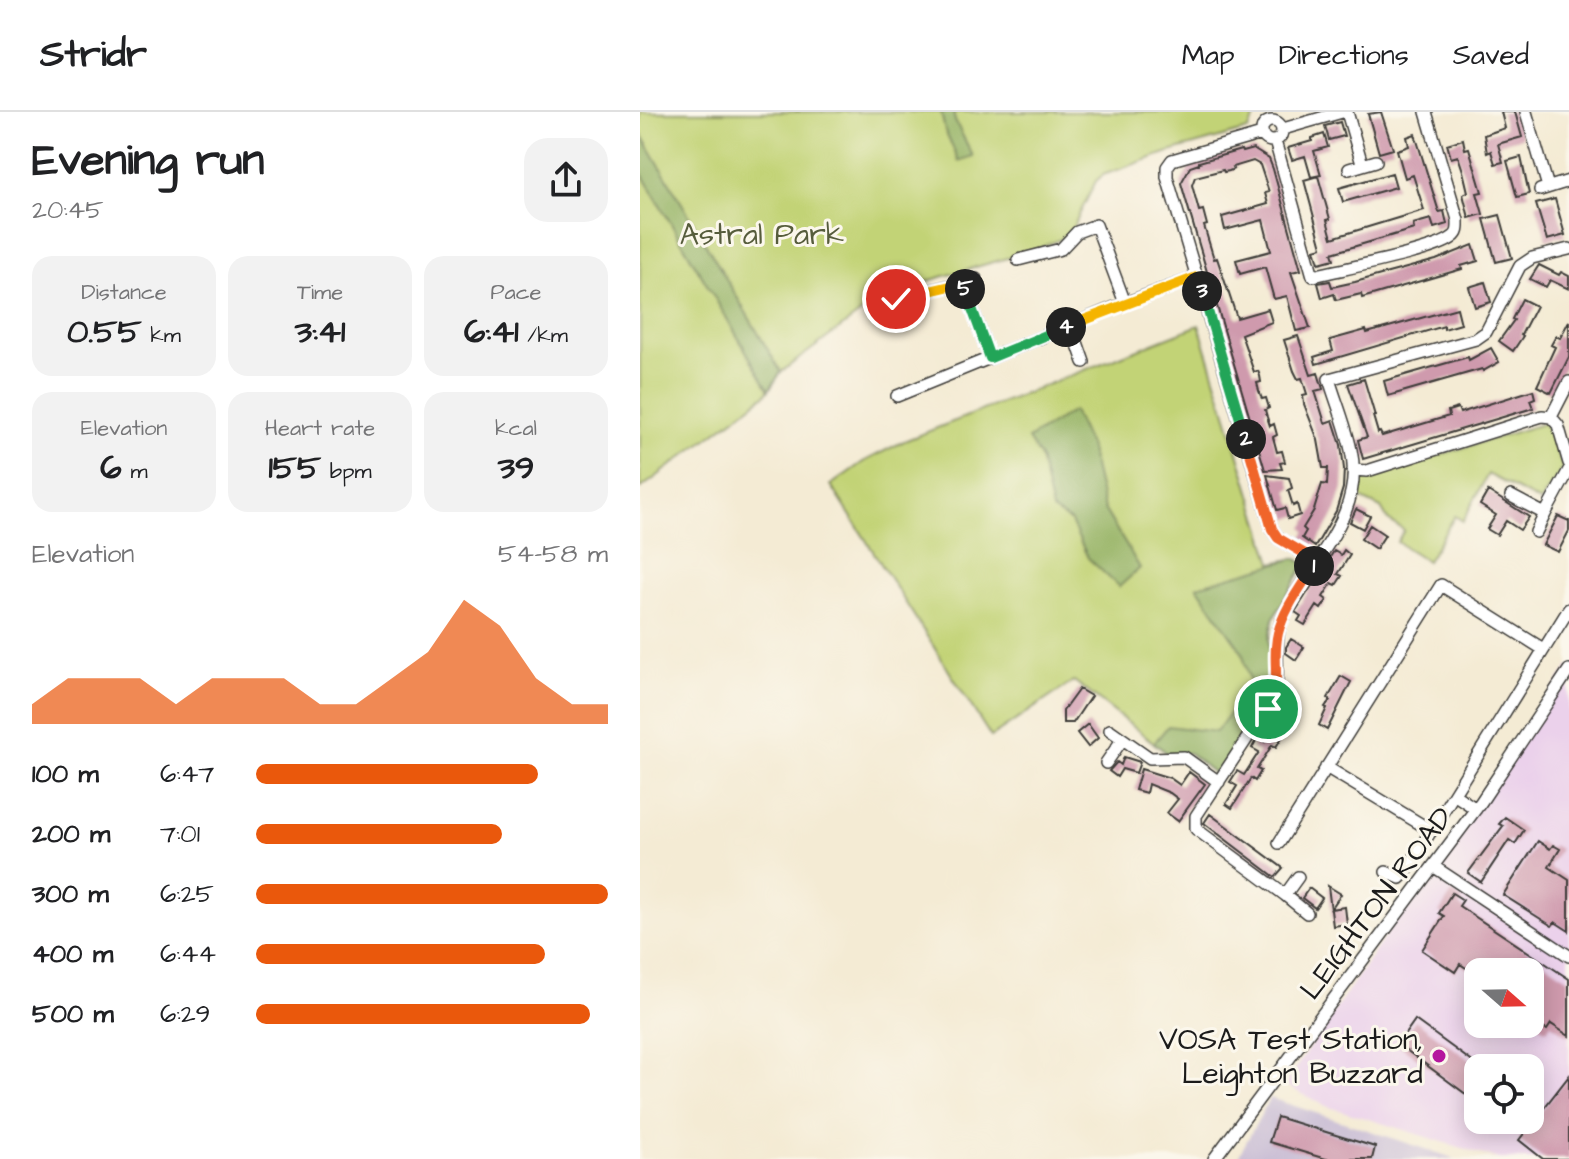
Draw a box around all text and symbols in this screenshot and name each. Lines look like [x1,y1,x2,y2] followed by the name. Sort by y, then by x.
[40,29,147,81] text: Stridr
[1182,36,1235,75] text: Map
[1279,36,1409,75] text: Directions
[1453,36,1529,75] text: Saved
[32,131,264,192] text: Evening run
[524,138,608,222] button: share
[32,192,104,228] text: 20:45
[680,214,844,256] park label: Astral Park
[862,265,930,333] pin
[945,269,985,309] pin: 5
[1182,271,1222,311] pin: 3
[957,273,973,304] text: 5
[1196,275,1208,306] text: 3
[81,277,167,308] text: Distance
[297,277,343,308] text: Time
[490,277,542,308] text: Pace
[874,277,918,321] icon: check
[1046,307,1086,347] pin: 4
[67,308,141,356] text: 0.55
[295,308,345,356] text: 3:41
[464,308,519,356] text: 6:41
[1059,311,1073,342] text: 4
[141,320,181,351] text: km
[519,320,568,351] text: /km
[81,413,167,444] text: Elevation
[265,413,375,444] text: Heart rate
[495,413,537,444] text: kcal
[1226,419,1266,459] pin: 2
[1240,423,1252,454] text: 2
[100,444,122,492] text: 6
[268,444,321,492] text: 155
[498,444,534,492] text: 39
[122,456,148,487] text: m
[321,456,372,487] text: bpm
[32,536,134,572] text: Elevation
[498,536,608,572] text: 54–58 m
[1294,546,1334,586] pin: 1
[1313,550,1315,581] text: 1
[1234,675,1302,743] pin
[1246,687,1290,731] icon: arrive
[32,756,99,792] text: 100 m
[160,756,214,792] text: 6:47
[1290,798,1463,1009] street label: LEIGHTON ROAD
[32,816,110,852] text: 200 m
[160,816,200,852] text: 7:01
[32,876,109,912] text: 300 m
[160,876,214,912] text: 6:25
[32,936,113,972] text: 400 m
[160,936,216,972] text: 6:44
[1464,958,1544,1038] north arrow
[1464,958,1544,1134] map controls
[32,996,114,1032] text: 500 m
[160,996,210,1032] text: 6:29
[1159,1019,1423,1096] place label: VOSA Test Station, Leighton Buzzard
[1430,1047,1448,1065] marker: VOSA Test Station, Leighton Buzzard
[1464,1054,1544,1134] button: locate

